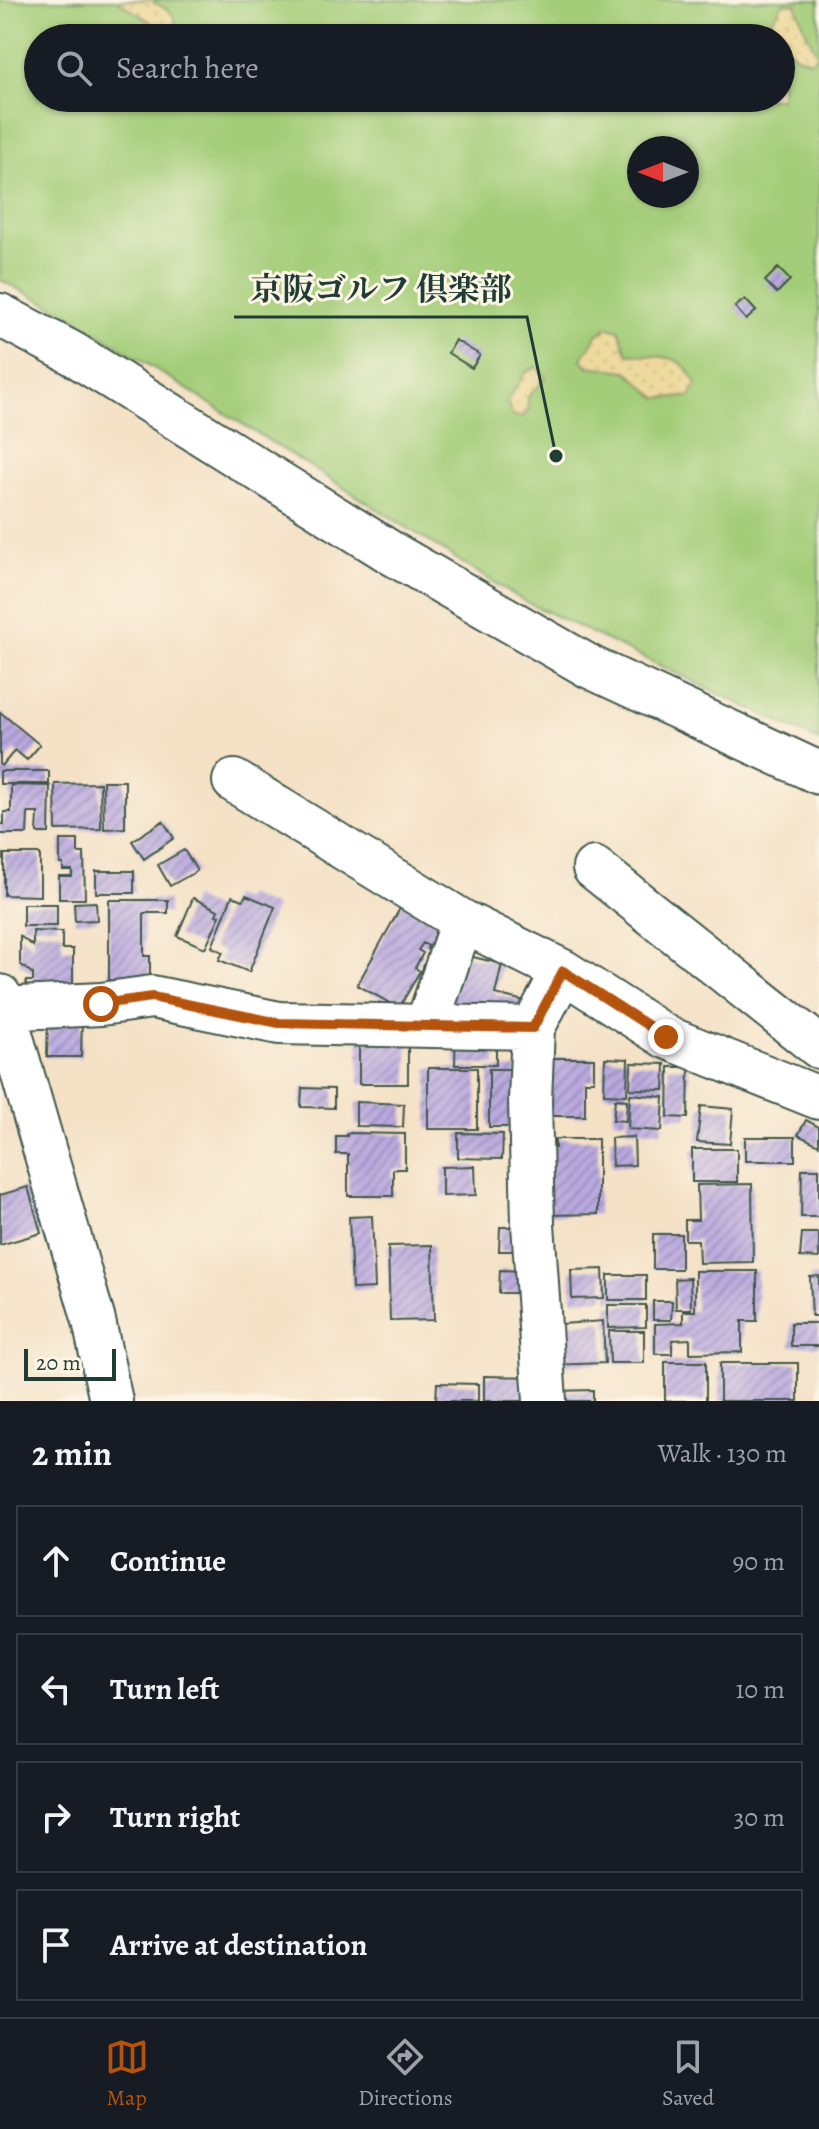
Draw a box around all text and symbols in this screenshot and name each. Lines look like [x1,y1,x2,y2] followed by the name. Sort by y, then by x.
[24,24,795,112] search box
[52,46,96,90] icon: search
[116,48,259,88] text: Search here
[627,136,699,208] north arrow
[234,261,527,317] callout: 京阪ゴルフ 倶楽部
[250,267,512,311] text: 京阪ゴルフ 倶楽部
[83,986,119,1022] route start
[648,1019,684,1055] route end
[24,1345,116,1381] scale bar
[36,1348,81,1378] text: 20 m
[32,1430,112,1477] text: 2 min
[658,1436,787,1471] text: Walk · 130 m
[34,1539,78,1583] icon: ahead
[110,1541,226,1581] text: Continue
[733,1544,785,1579] text: 90 m
[34,1667,78,1711] icon: left
[110,1669,219,1709] text: Turn left
[735,1672,785,1707] text: 10 m
[34,1795,78,1839] icon: right
[110,1797,240,1837] text: Turn right
[734,1800,785,1835] text: 30 m
[34,1923,78,1967] icon: arrive
[110,1925,367,1965] text: Arrive at destination
[105,2035,149,2113] tab: Map
[358,2035,453,2113] tab: Directions
[662,2035,714,2113] tab: Saved

